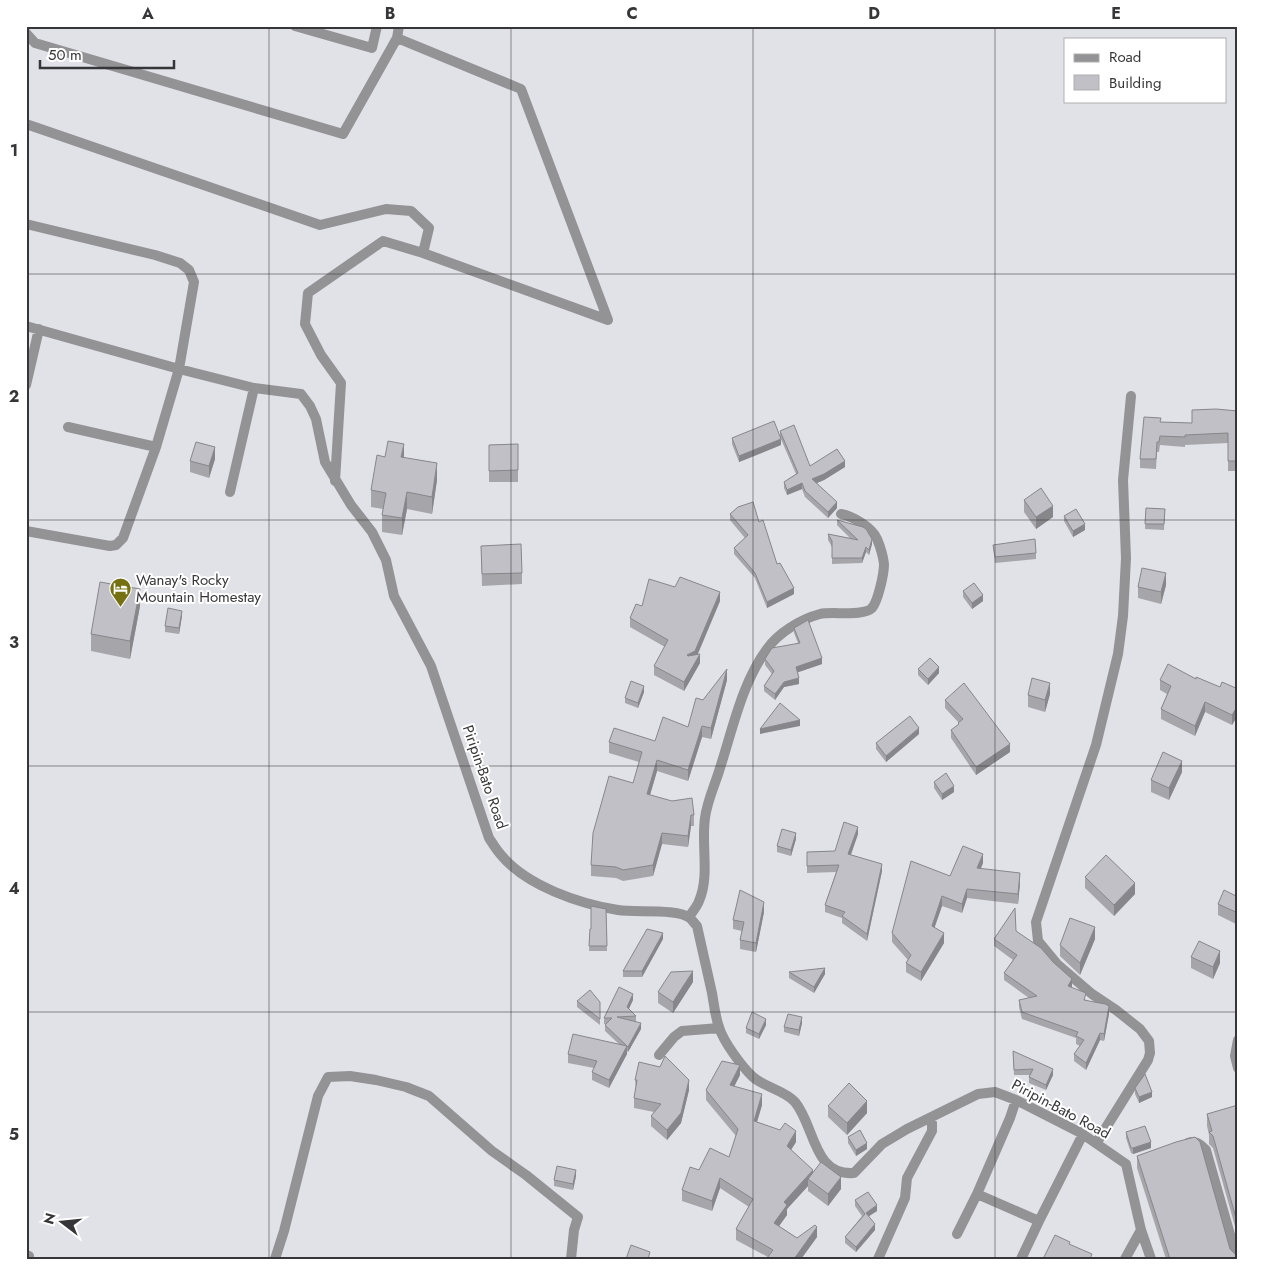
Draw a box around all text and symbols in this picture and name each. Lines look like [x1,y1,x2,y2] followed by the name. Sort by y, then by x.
[141,2,154,25] text: A
[385,2,395,25] text: B
[626,2,638,25] text: C
[868,2,880,25] text: D
[1111,2,1121,25] text: E
[40,38,174,70] scale bar
[1064,38,1226,102] legend
[48,44,82,66] text: 50 m
[1109,46,1141,68] text: Road
[1109,72,1161,94] text: Building
[10,139,18,162] text: 1
[9,385,19,408] text: 2
[136,569,261,608] place label: Wanay's Rocky Mountain Homestay
[108,577,132,608] hotel icon: Wanay's Rocky Mountain Homestay
[9,631,19,654] text: 3
[457,722,513,832] street label: Piripin-Bato Road
[8,877,20,900] text: 4
[1008,1074,1114,1144] street label: Piripin-Bato Road
[9,1123,19,1146] text: 5
[38,1198,88,1248] north arrow
[38,1210,61,1227] text: N

